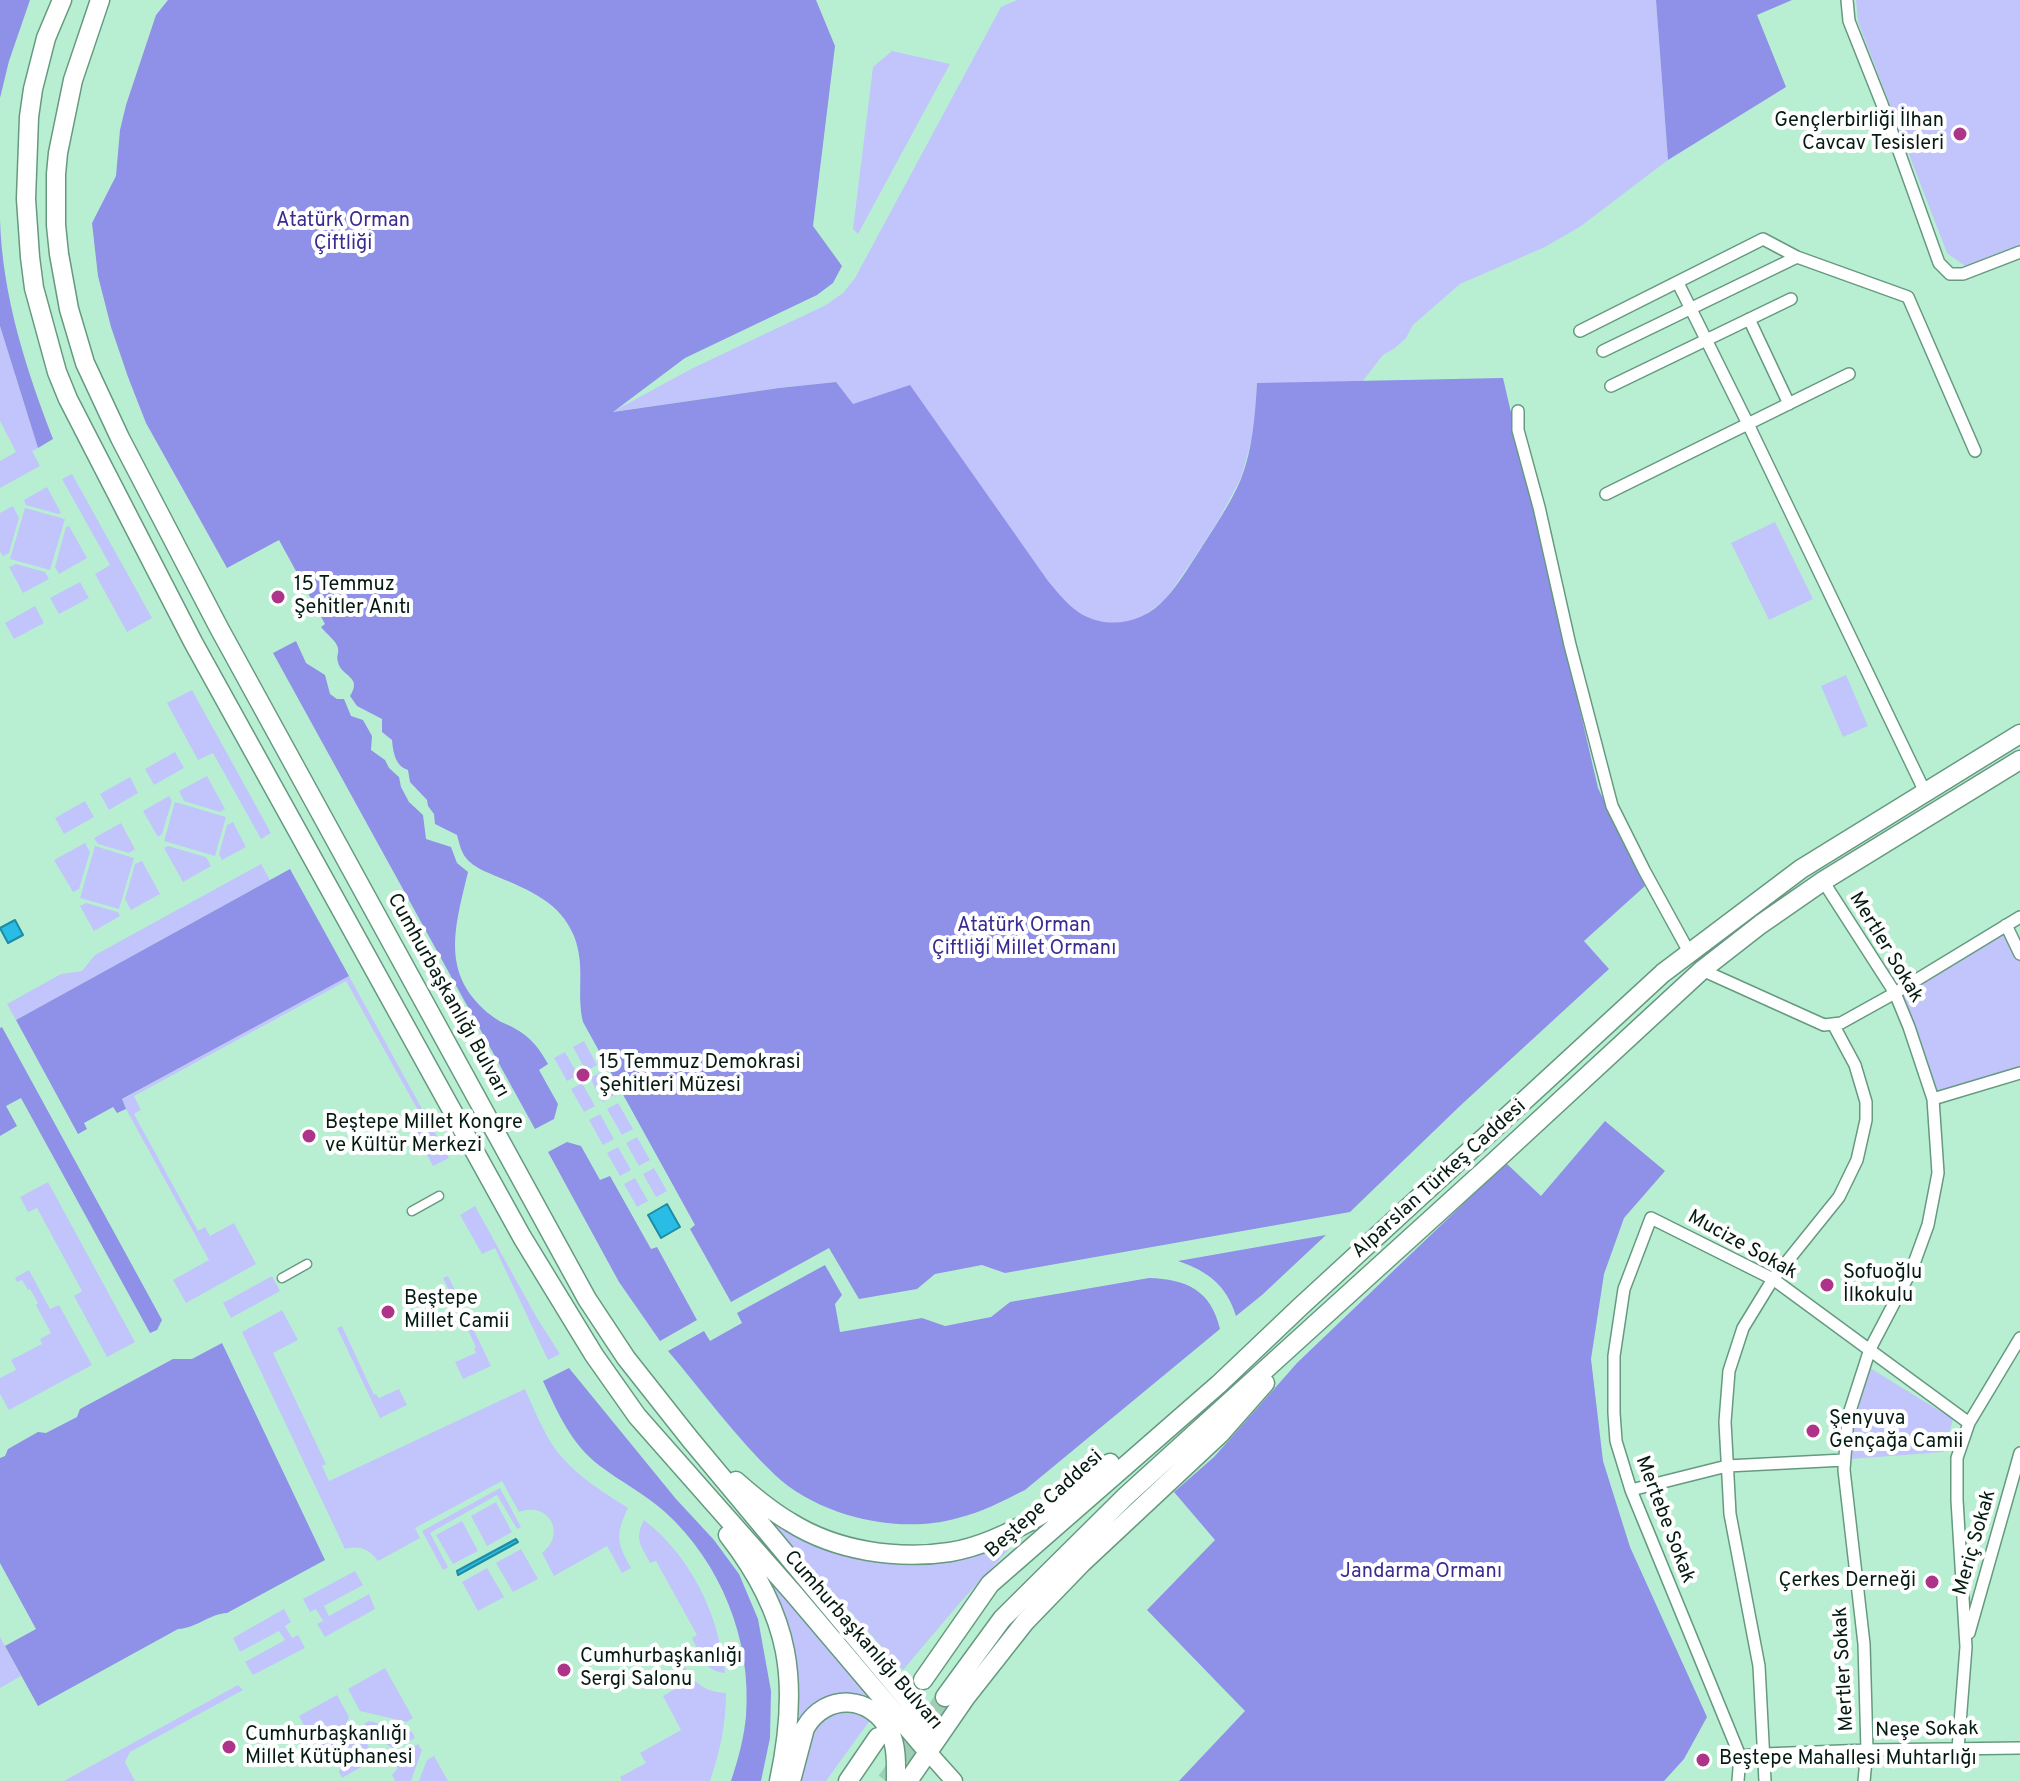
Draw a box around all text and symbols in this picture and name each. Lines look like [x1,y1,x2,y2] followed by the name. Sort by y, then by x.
[1774,110,1944,157] place label: Gençlerbirliği İlhan Cavcav Tesisleri
[1951,125,1969,143] marker: Gençlerbirliği İlhan Cavcav Tesisleri
[276,210,410,257] park label: Atatürk Orman Çiftliği
[294,574,411,621] place label: 15 Temmuz Şehitler Anıtı
[269,588,287,606] marker: 15 Temmuz Şehitler Anıtı
[1843,888,1927,1008] street label: Mertler Sokak
[381,890,513,1102] street label: Cumhurbaşkanlığı Bulvarı
[932,915,1116,962] park label: Atatürk Orman Çiftliği Millet Ormanı
[599,1052,801,1099] place label: 15 Temmuz Demokrasi Şehitleri Müzesi
[574,1066,592,1084] marker: 15 Temmuz Demokrasi Şehitleri Müzesi
[1348,1096,1532,1264] street label: Alparslan Türkeş Caddesi
[325,1112,523,1159] place label: Beştepe Millet Kongre ve Kültür Merkezi
[300,1127,318,1145] marker: Beştepe Millet Kongre ve Kültür Merkezi
[1683,1206,1801,1286] street label: Mucize Sokak
[1843,1262,1922,1309] place label: Sofuoğlu İlkokulu
[1818,1276,1836,1294] marker: Sofuoğlu İlkokulu
[404,1288,509,1335] place label: Beştepe Millet Camii
[379,1303,397,1321] marker: Beştepe Millet Camii
[1829,1408,1963,1455] place label: Şenyuva Gençağa Camii
[1804,1422,1822,1440] marker: Şenyuva Gençağa Camii
[981,1446,1109,1564] street label: Beştepe Caddesi
[1629,1453,1699,1587] street label: Mertebe Sokak
[1950,1488,2002,1598] street label: Meriç Sokak
[778,1546,946,1736] street label: Cumhurbaşkanlığı Bulvarı
[1340,1561,1502,1585] park label: Jandarma Ormanı
[1779,1570,1916,1594] place label: Çerkes Derneği
[1923,1573,1941,1591] marker: Çerkes Derneği
[1830,1606,1860,1732] street label: Mertler Sokak
[580,1646,742,1693] place label: Cumhurbaşkanlığı Sergi Salonu
[555,1661,573,1679] marker: Cumhurbaşkanlığı Sergi Salonu
[1875,1718,1979,1744] street label: Neşe Sokak
[245,1724,413,1771] place label: Cumhurbaşkanlığı Millet Kütüphanesi
[220,1738,238,1756] marker: Cumhurbaşkanlığı Millet Kütüphanesi
[1719,1748,1976,1772] place label: Beştepe Mahallesi Muhtarlığı
[1694,1751,1712,1769] marker: Beştepe Mahallesi Muhtarlığı

